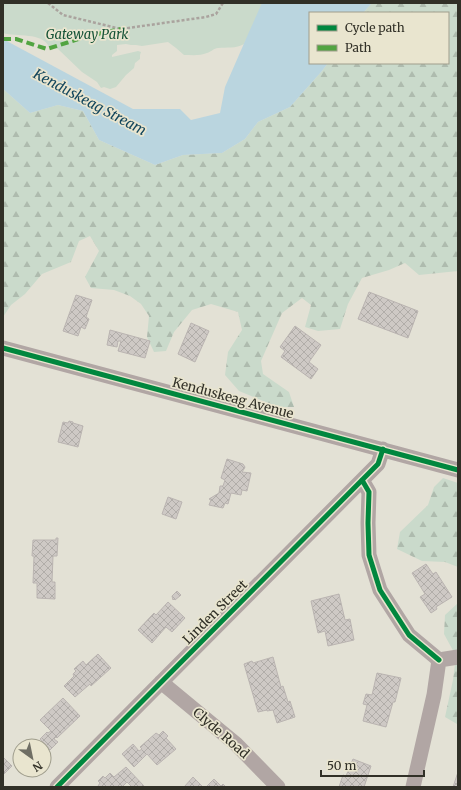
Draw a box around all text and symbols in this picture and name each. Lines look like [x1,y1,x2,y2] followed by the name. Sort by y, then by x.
[309,12,449,64] legend
[345,20,405,35] text: Cycle path
[46,26,128,43] park label: Gateway Park
[345,40,371,55] text: Path
[30,64,150,139] water label: Kenduskeag Stream
[171,374,296,422] street label: Kenduskeag Avenue
[179,576,251,648] street label: Linden Street
[189,704,253,762] street label: Clyde Road
[12,738,52,778] north arrow
[321,752,424,778] scale bar
[30,758,45,775] text: N
[327,758,356,773] text: 50 m

